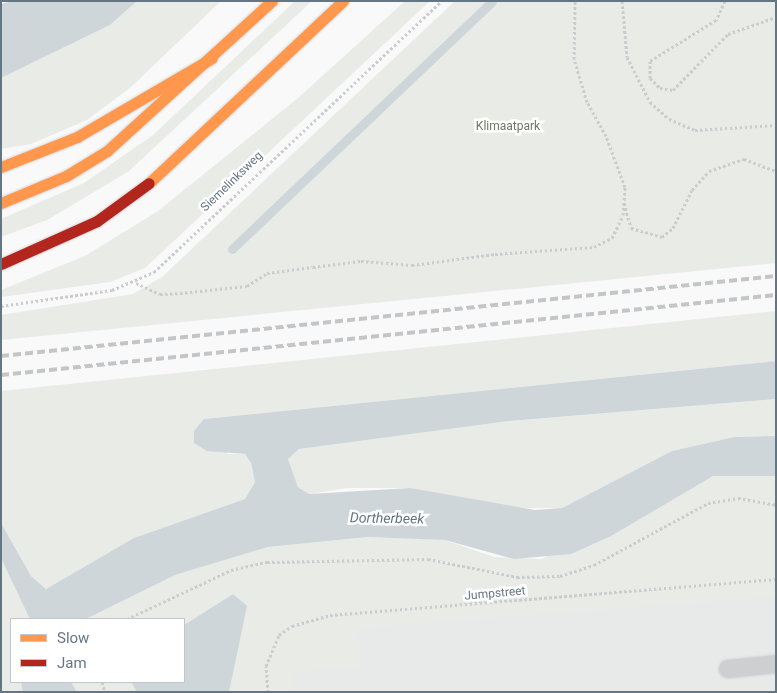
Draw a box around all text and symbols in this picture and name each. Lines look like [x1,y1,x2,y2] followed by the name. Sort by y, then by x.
[476,120,540,134] park label: Klimaatpark
[198,149,266,215] street label: Siemelinksweg
[350,509,424,527] water label: Dortherbeek
[464,584,526,604] street label: Jumpstreet
[10,618,185,683] legend
[57,629,89,647] text: Slow
[57,654,87,672] text: Jam

